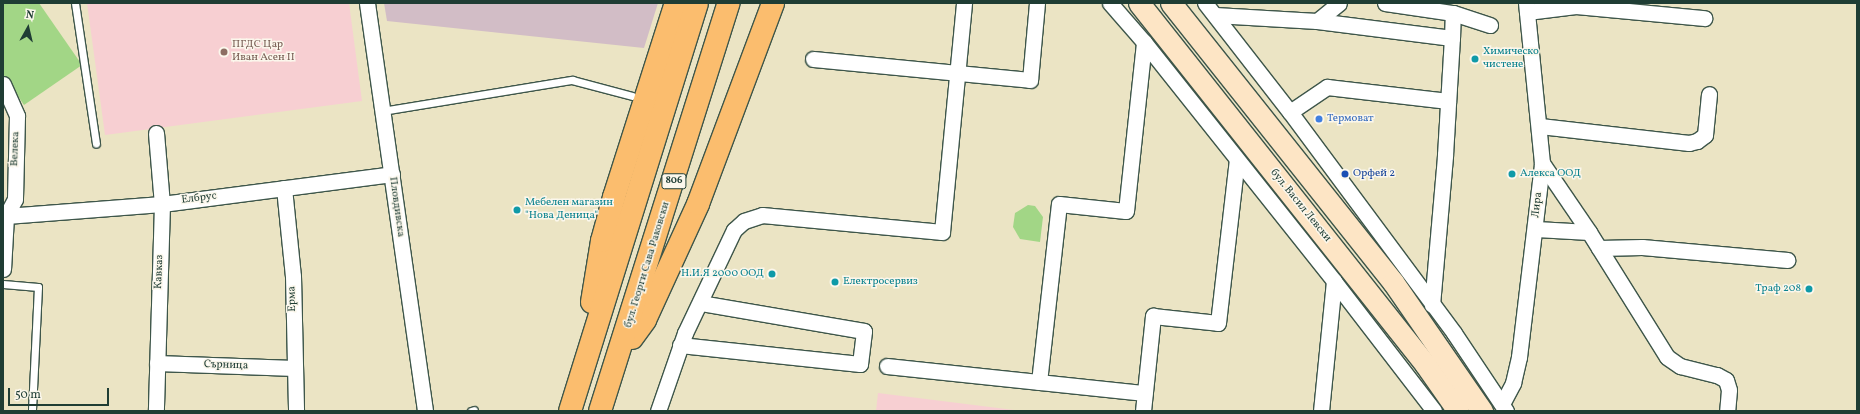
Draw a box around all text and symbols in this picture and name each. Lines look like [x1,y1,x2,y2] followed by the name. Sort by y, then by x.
[8,8,48,48] north arrow
[25,8,35,24] text: N
[232,39,295,65] place label: ПГДС Цар Иван Асен II
[1483,46,1539,72] place label: Химическо чистене
[219,47,229,57] marker: ПГДС Цар Иван Асен II
[1470,54,1480,64] marker: Химическо чистене
[1327,112,1373,126] place label: Термоват
[1314,114,1324,124] marker: Термоват
[9,131,23,167] street label: Велека
[1267,167,1333,245] street label: бул. Васил Левски
[1353,167,1395,181] place label: Орфей 2
[1520,167,1581,181] place label: Алекса ООД
[1340,169,1350,179] marker: Орфей 2
[1507,169,1517,179] marker: Алекса ООД
[661,173,687,189] road number: 806
[385,176,407,238] street label: Пловдивска
[181,190,217,208] street label: Елбрус
[1530,191,1546,219] street label: Лира
[525,197,613,223] place label: Мебелен магазин "Нова Деница"
[623,200,673,330] street label: бул. Георги Сава Раковски
[512,205,522,215] marker: Мебелен магазин "Нова Деница"
[153,254,167,290] street label: Кавказ
[681,267,764,281] place label: Н.И.Я 2000 ООД
[767,269,777,279] marker: Н.И.Я 2000 ООД
[843,275,918,289] place label: Електросервиз
[830,277,840,287] marker: Електросервиз
[1755,282,1801,296] place label: Траф 208
[1804,284,1814,294] marker: Траф 208
[286,286,300,312] street label: Ерма
[204,359,248,373] street label: Сърница
[10,380,111,406] scale bar
[15,387,41,403] text: 50 m

